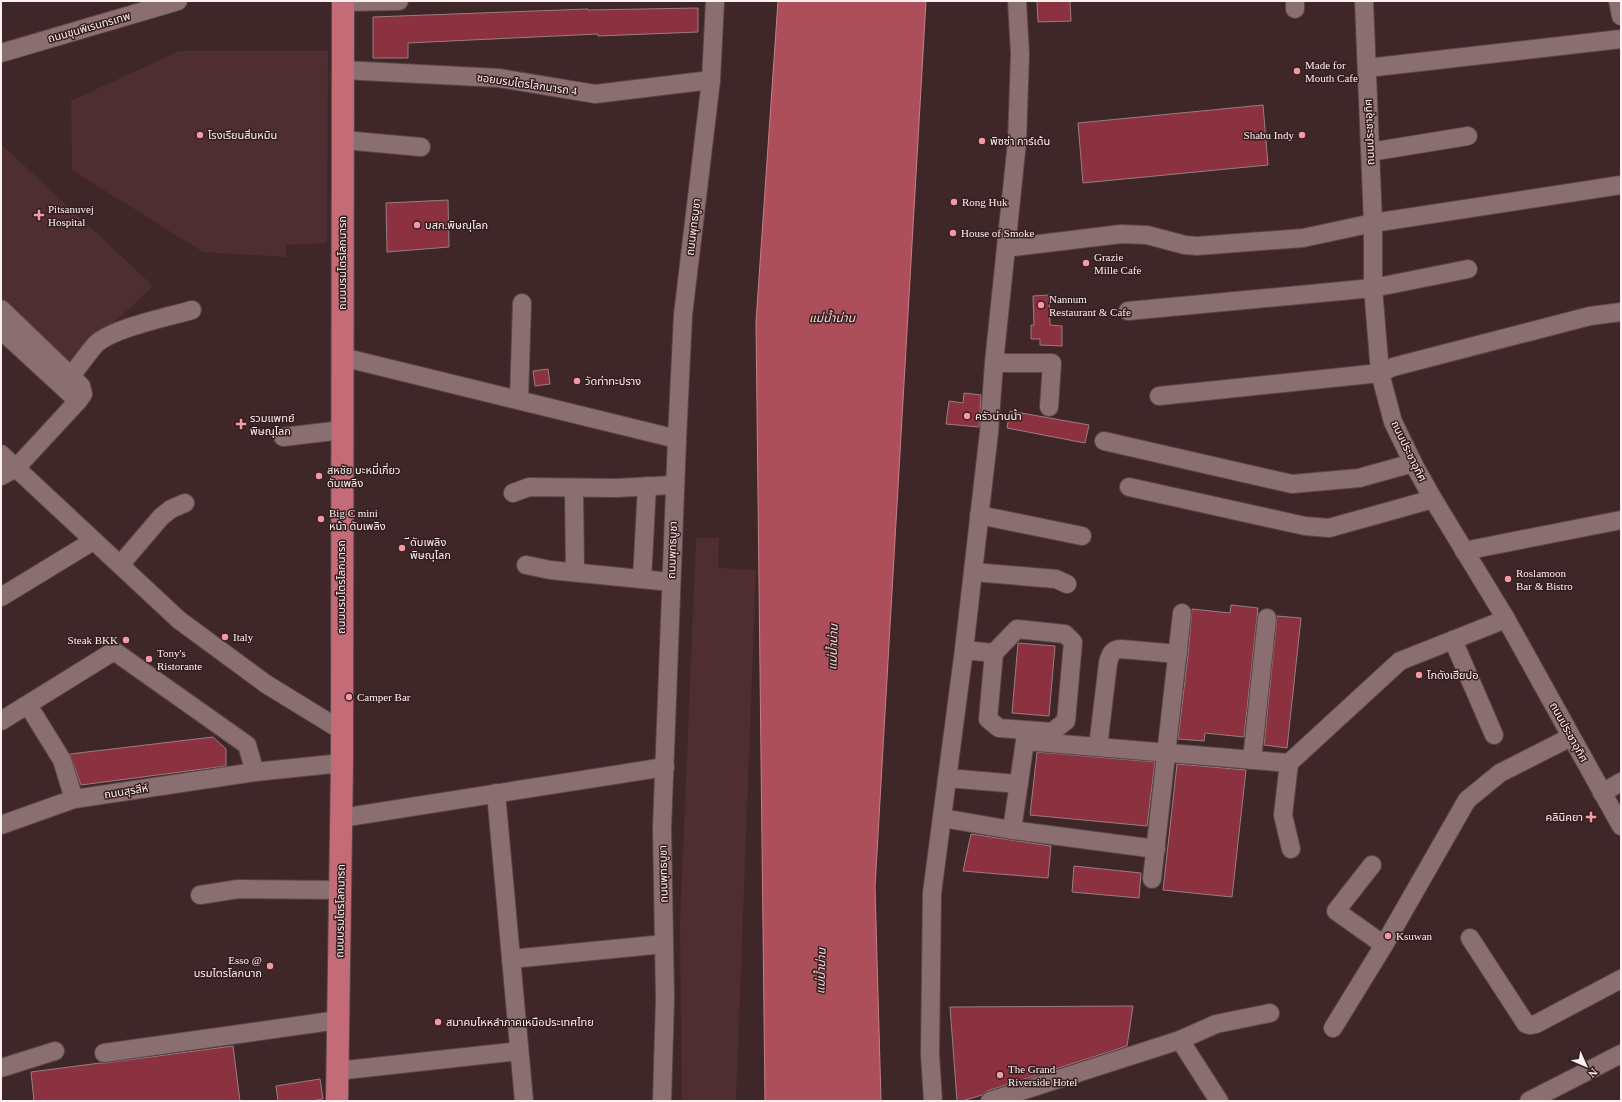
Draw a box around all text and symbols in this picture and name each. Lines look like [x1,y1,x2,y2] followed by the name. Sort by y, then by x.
[46,9,132,46] street label: ถนนขุนพิเรนทรเทพ
[1305,59,1358,84] place label: Made for Mouth Cafe
[1292,66,1302,76] marker: Made for Mouth Cafe
[476,71,578,97] street label: ซอยบรมไตรโลกนารถ 4
[1362,99,1377,165] street label: ถนนประชาอุทิศ
[208,128,277,141] place label: โรงเรียนสิ่นหมิน
[1244,129,1294,141] place label: Shabu Indy
[195,130,205,140] marker: โรงเรียนสิ่นหมิน
[1297,130,1307,140] marker: Shabu Indy
[990,135,1050,147] place label: พิซซ่า การ์เด้น
[977,136,987,146] marker: พิซซ่า การ์เด้น
[962,196,1008,208] place label: Rong Huk
[949,197,959,207] marker: Rong Huk
[684,198,703,256] street label: ถนนพุทธบูชา
[48,203,94,228] place label: Pitsanuvej Hospital
[33,209,45,221] marker: Pitsanuvej Hospital
[336,216,348,310] street label: ถนนบรมไตรโลกนารถ
[425,219,488,232] place label: บสก.พิษณุโลก
[412,220,422,230] marker: บสก.พิษณุโลก
[961,227,1034,239] place label: House of Smoke
[948,228,958,238] marker: House of Smoke
[1094,251,1141,276] place label: Grazie Mille Cafe
[1081,258,1091,268] marker: Grazie Mille Cafe
[1049,293,1131,318] place label: Nannum Restaurant & Cafe
[1036,300,1046,310] marker: Nannum Restaurant & Cafe
[809,309,856,325] water label: แม่น้ำน่าน
[585,375,641,387] place label: วัดท่าทะปราง
[572,376,582,386] marker: วัดท่าทะปราง
[975,408,1022,422] place label: ครัวน่านน้ำ
[962,411,972,421] marker: ครัวน่านน้ำ
[250,412,295,438] place label: รวมแพทย์ พิษณุโลก
[235,418,247,430] marker: รวมแพทย์ พิษณุโลก
[1388,419,1429,484] street label: ถนนประชาอุทิศ
[327,462,400,489] place label: สหชัย บะหมี่เกี่ยว ดับเพลิง
[314,471,324,481] marker: สหชัย บะหมี่เกี่ยว ดับเพลิง
[329,507,386,532] place label: Big C mini หน้า ดับเพลิง
[316,514,326,524] marker: Big C mini หน้า ดับเพลิง
[665,521,680,579] street label: ถนนพุทธบูชา
[404,536,451,562] place label: ีดับเพลิง พิษณุโลก
[335,540,347,634] street label: ถนนบรมไตรโลกนารถ
[397,543,407,553] marker: ีดับเพลิง พิษณุโลก
[1516,567,1573,592] place label: Roslamoon Bar & Bistro
[1503,574,1513,584] marker: Roslamoon Bar & Bistro
[823,623,841,670] water label: แม่น้ำน่าน
[233,631,254,643] place label: Italy
[220,632,230,642] marker: Italy
[68,634,118,646] place label: Steak BKK
[121,635,131,645] marker: Steak BKK
[157,647,202,672] place label: Tony's Ristorante
[144,654,154,664] marker: Tony's Ristorante
[1427,669,1478,681] place label: โกดังเฮียปอ
[1414,670,1424,680] marker: โกดังเฮียปอ
[357,691,411,703] place label: Camper Bar
[344,692,354,702] marker: Camper Bar
[1547,700,1590,764] street label: ถนนประชาอุทิศ
[103,782,149,801] street label: ถนนสุรสีห์
[1545,811,1583,823] place label: คลินิคยา
[1586,812,1596,822] marker: คลินิคยา
[656,845,671,903] street label: ถนนพุทธบูชา
[333,864,347,958] street label: ถนนบรมไตรโลกนารถ
[1396,930,1433,942] place label: Ksuwan
[1383,931,1393,941] marker: Ksuwan
[811,947,829,994] water label: แม่น้ำน่าน
[194,954,262,979] place label: Esso @ บรมไตรโลกนาถ
[265,961,275,971] marker: Esso @ บรมไตรโลกนาถ
[446,1016,594,1028] place label: สมาคมไหหลำภาคเหนือประเทศไทย
[433,1017,443,1027] marker: สมาคมไหหลำภาคเหนือประเทศไทย
[1566,1046,1606,1086] north arrow
[1008,1063,1077,1088] place label: The Grand Riverside Hotel
[1586,1066,1600,1080] text: N
[995,1070,1005,1080] marker: The Grand Riverside Hotel

